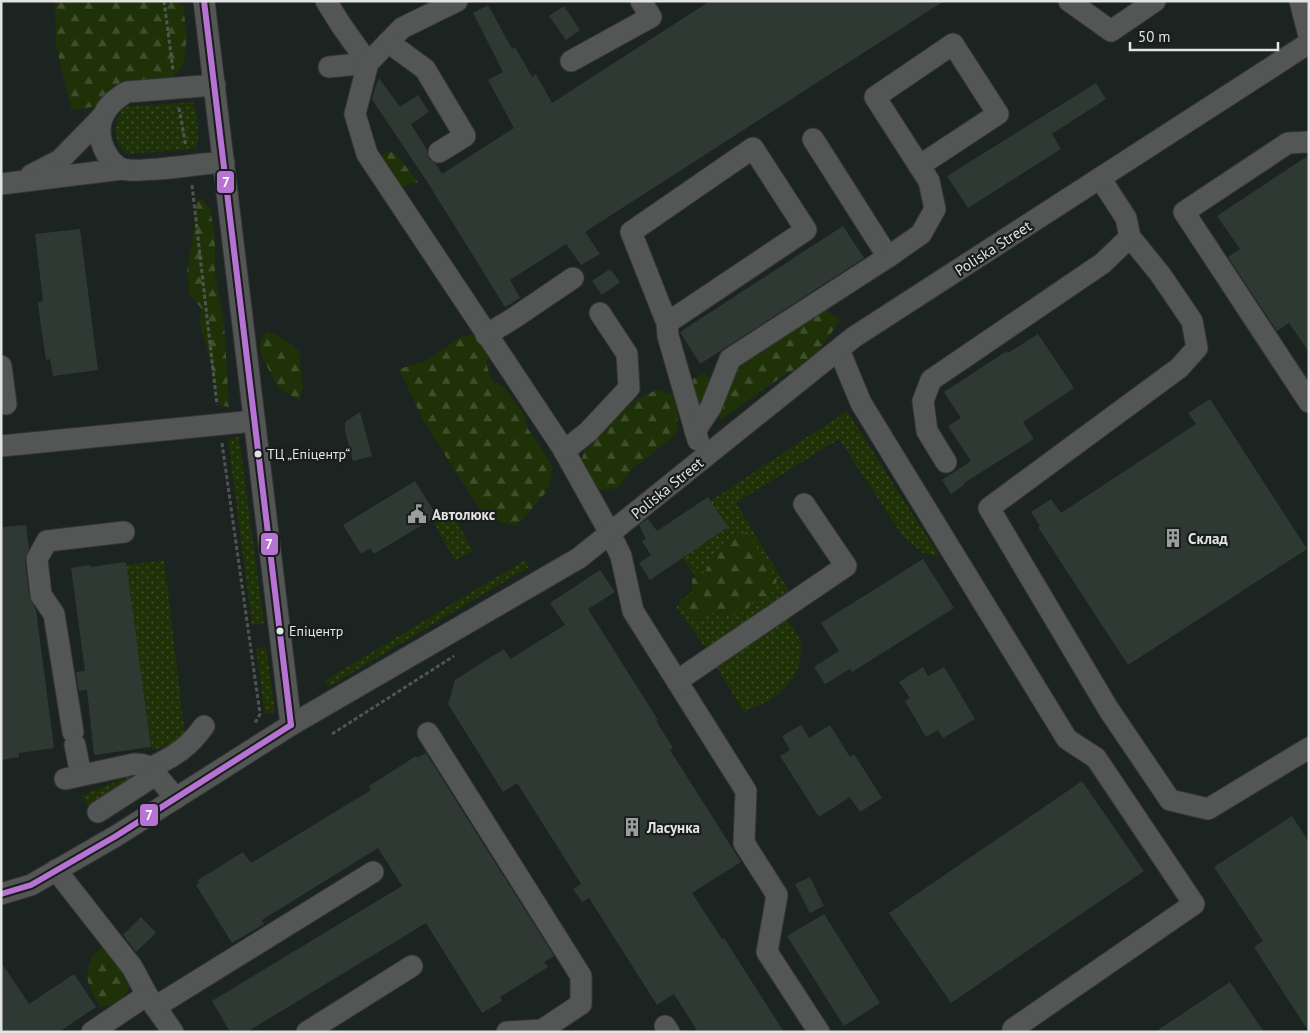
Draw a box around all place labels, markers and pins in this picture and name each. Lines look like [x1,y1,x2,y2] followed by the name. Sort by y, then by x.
[267,445,350,463] place label: ТЦ „Епіцентр“
[253,449,263,459] marker: ТЦ „Епіцентр“
[406,503,428,525] public building icon: Автолюкс
[432,505,496,524] place label: Автолюкс
[1162,527,1184,549] building icon: Склад
[1188,529,1228,548] place label: Склад
[289,622,343,640] place label: Епіцентр
[275,626,285,636] marker: Епіцентр
[621,816,643,838] building icon: Ласунка
[646,818,700,837] place label: Ласунка

